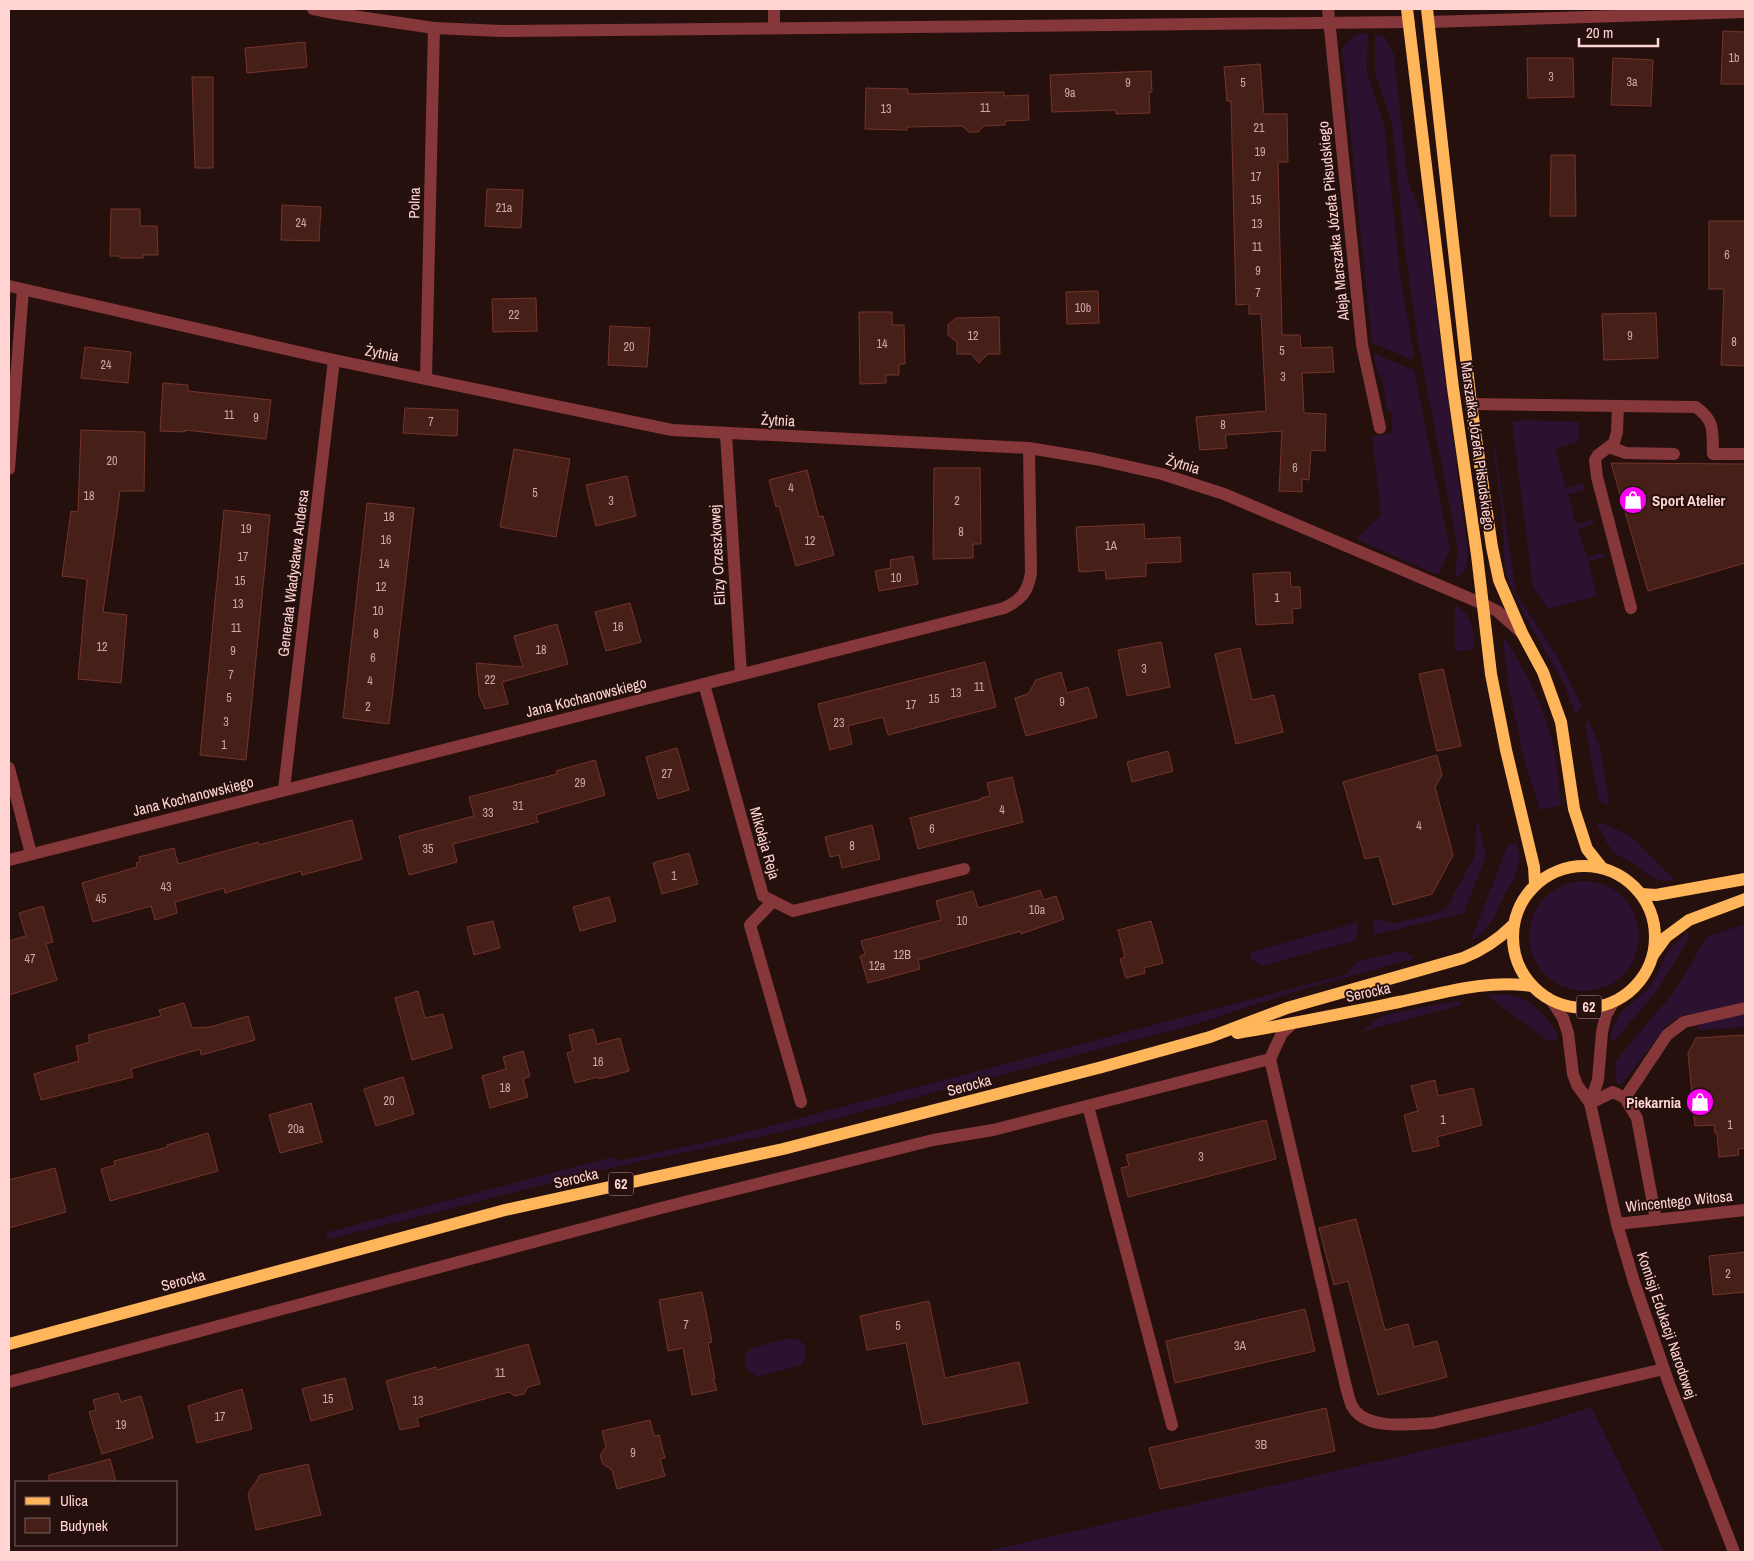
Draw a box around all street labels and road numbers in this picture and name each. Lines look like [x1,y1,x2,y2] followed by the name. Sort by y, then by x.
[1312,120,1354,323] street label: Aleja Marszałka Józefa Piłsudskiego
[403,187,425,219] street label: Polna
[363,339,401,367] street label: Żytnia
[1456,361,1500,532] street label: Marszałka Józefa Piłsudskiego
[760,409,796,431] street label: Żytnia
[1164,449,1203,479] street label: Żytnia
[272,488,314,658] street label: Generała Władysława Andersa
[704,504,730,606] street label: Elizy Orzeszkowej
[523,672,649,722] street label: Jana Kochanowskiego
[130,771,256,821] street label: Jana Kochanowskiego
[745,804,785,882] street label: Mikołaja Reja
[1344,977,1392,1007] street label: Serocka
[1576,996,1602,1019] road number: 62
[944,1069,994,1101] street label: Serocka
[552,1163,600,1193] street label: Serocka
[608,1172,634,1196] road number: 62
[1625,1185,1734,1217] street label: Wincentego Witosa
[1632,1249,1702,1401] street label: Komisji Edukacji Narodowej
[158,1264,208,1296] street label: Serocka

